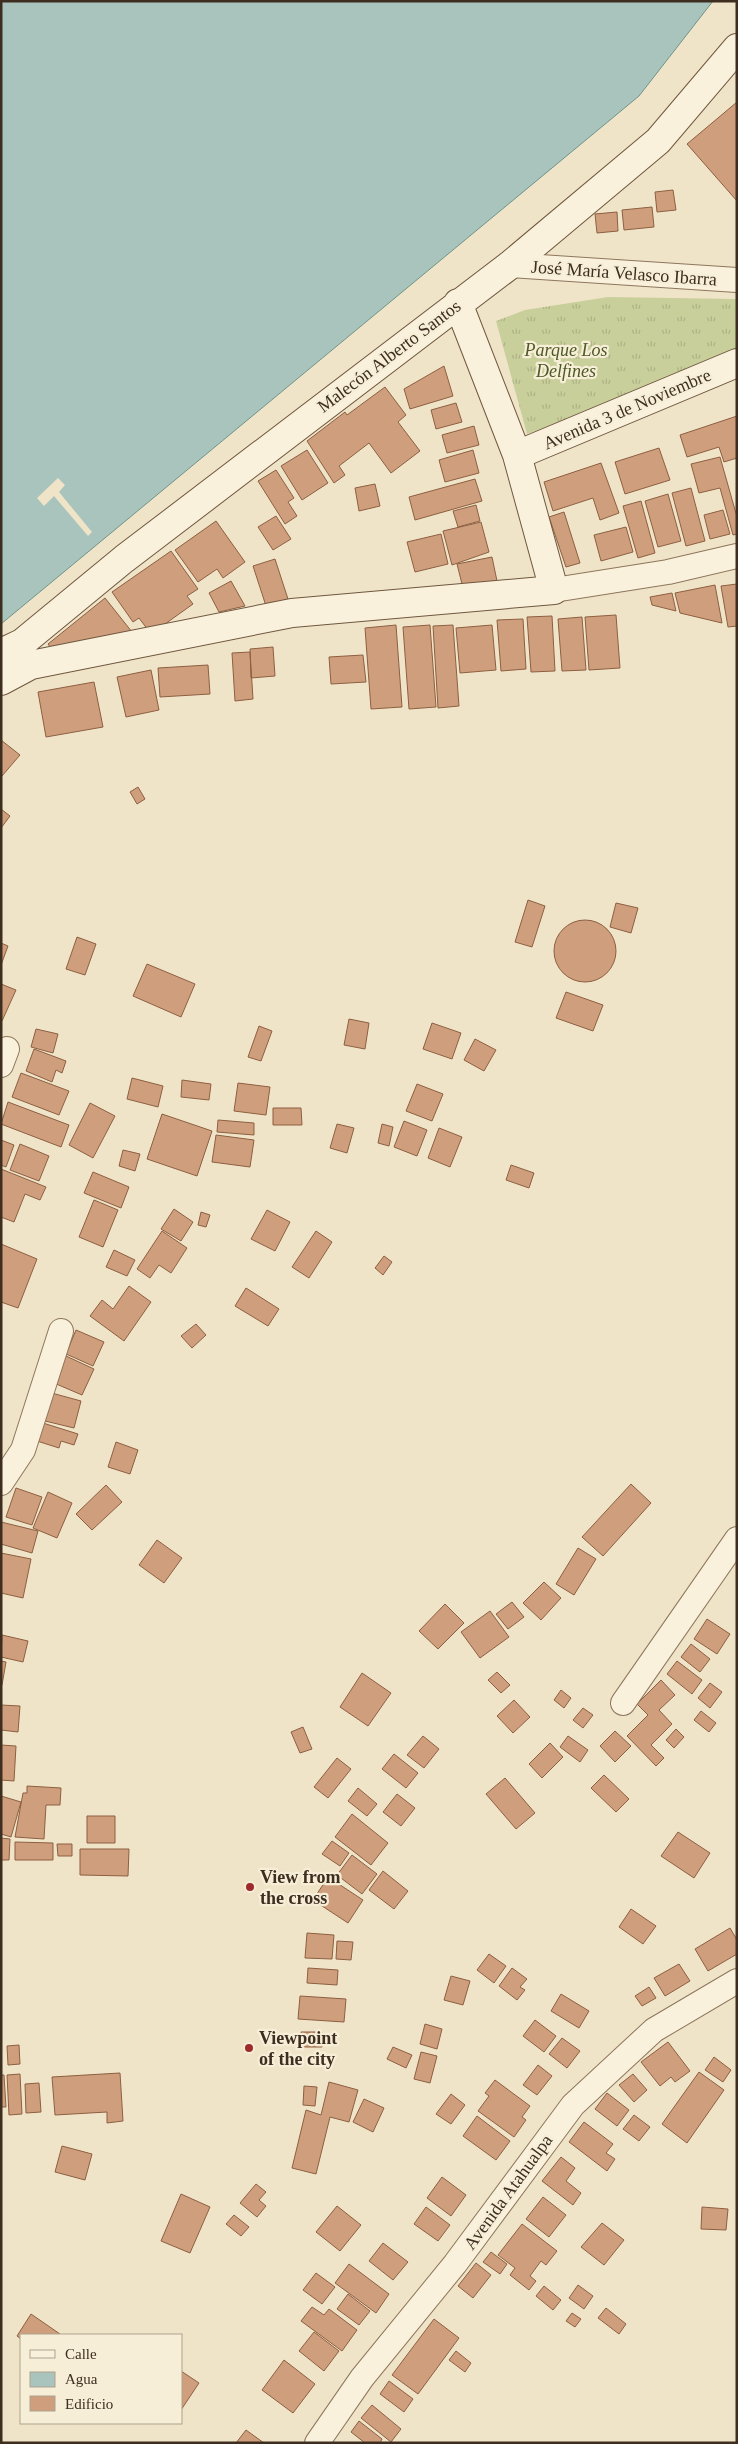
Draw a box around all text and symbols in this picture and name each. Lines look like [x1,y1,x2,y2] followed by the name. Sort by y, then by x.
[530,257,718,289] street label: José María Velasco Ibarra
[314,296,464,416] street label: Malecón Alberto Santos
[524,340,607,381] park label: Parque Los Delfines
[540,365,714,453] street label: Avenida 3 de Noviembre
[260,1867,340,1908] place label: View from the cross
[244,1881,256,1893] marker: View from the cross
[259,2028,337,2069] place label: Viewpoint of the city
[243,2042,255,2054] marker: Viewpoint of the city
[460,2131,556,2253] street label: Avenida Atahualpa
[20,2334,182,2424] legend
[65,2346,97,2362] text: Calle
[65,2371,98,2387] text: Agua
[65,2396,113,2412] text: Edificio

